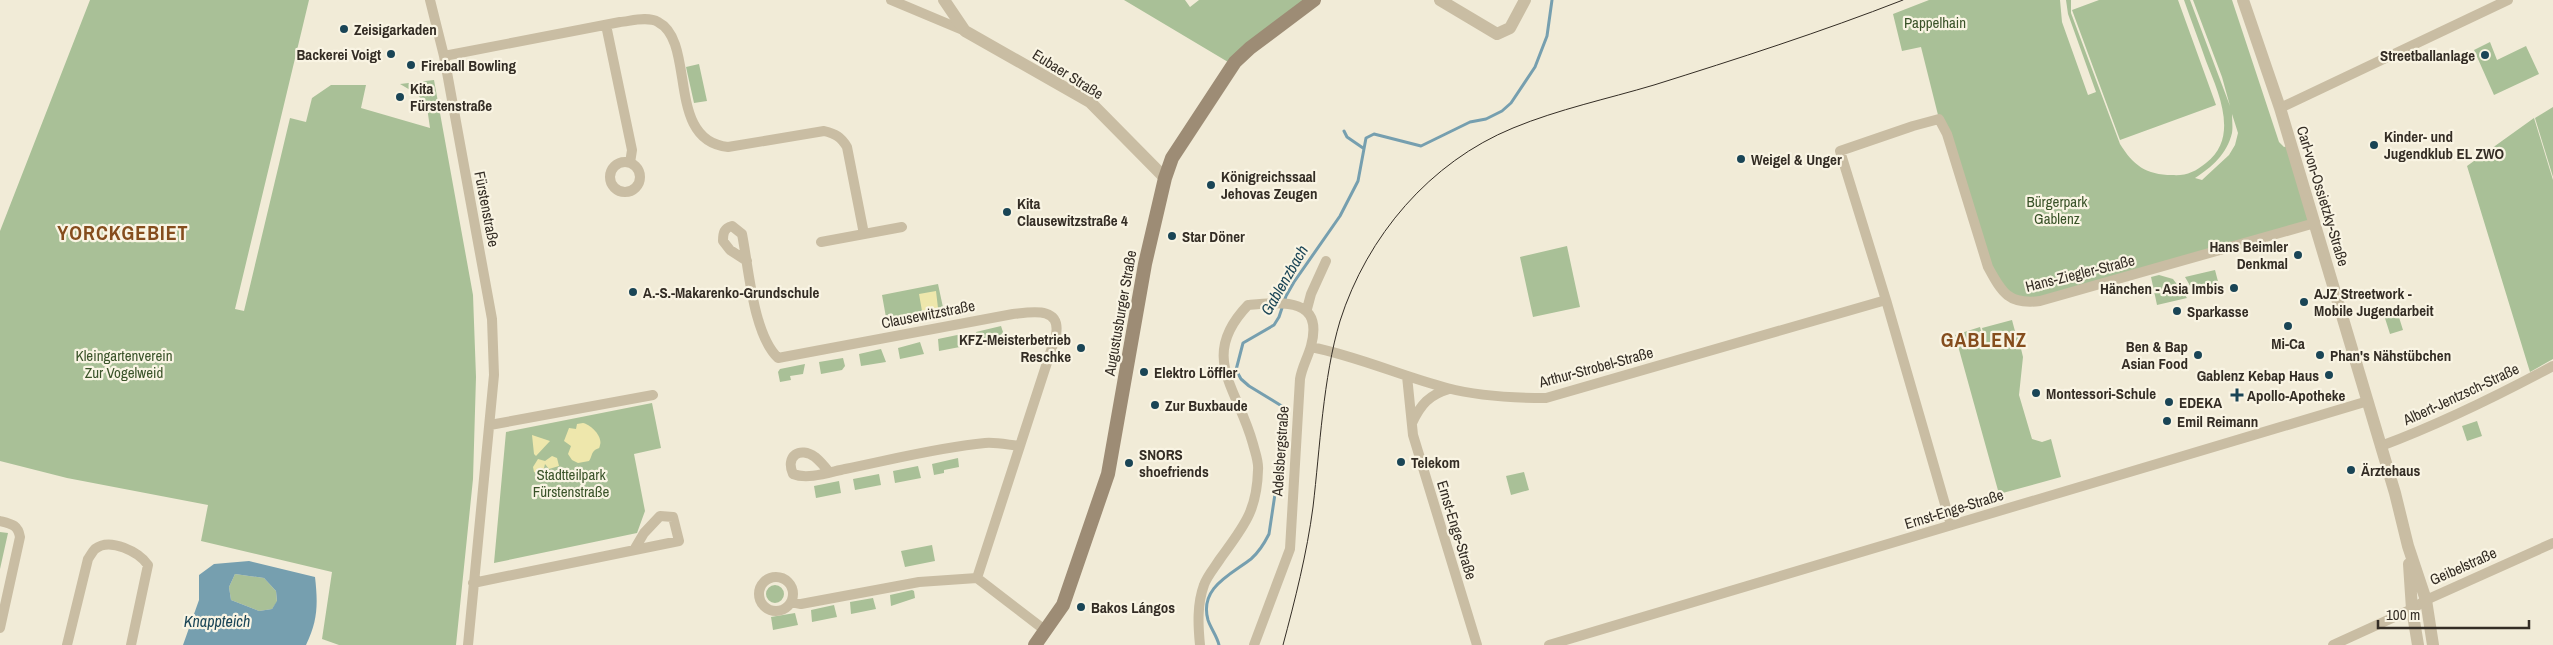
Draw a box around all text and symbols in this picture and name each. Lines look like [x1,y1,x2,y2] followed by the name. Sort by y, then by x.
[1904,12,1966,33] park label: Pappelhain
[354,19,437,40] place label: Zeisigarkaden
[338,23,350,35] marker: Zeisigarkaden
[296,44,381,65] place label: Backerei Voigt
[1029,44,1108,104] street label: Eubaer Straße
[2380,45,2475,66] place label: Streetballanlage
[385,48,397,60] marker: Backerei Voigt
[2479,49,2491,61] marker: Streetballanlage
[421,55,516,76] place label: Fireball Bowling
[405,59,417,71] marker: Fireball Bowling
[410,78,492,116] place label: Kita Fürstenstraße
[394,91,406,103] marker: Kita Fürstenstraße
[2292,123,2354,269] street label: Carl-von-Ossietzky-Straße
[2384,126,2505,164] place label: Kinder- und Jugendklub EL ZWO
[2368,139,2380,151] marker: Kinder- und Jugendklub EL ZWO
[1751,149,1842,170] place label: Weigel & Unger
[1735,153,1747,165] marker: Weigel & Unger
[1221,166,1317,204] place label: Königreichssaal Jehovas Zeugen
[469,169,505,249] street label: Fürstenstraße
[1205,179,1217,191] marker: Königreichssaal Jehovas Zeugen
[2027,191,2088,229] park label: Bürgerpark Gablenz
[1017,193,1128,231] place label: Kita Clausewitzstraße 4
[1001,206,1013,218] marker: Kita Clausewitzstraße 4
[57,219,189,246] district label: YORCKGEBIET
[1182,226,1245,247] place label: Star Döner
[1166,230,1178,242] marker: Star Döner
[2209,236,2288,274] place label: Hans Beimler Denkmal
[1255,241,1313,319] water label: Gablenzbach
[1098,248,1141,378] street label: Augustusburger Straße
[2023,249,2137,297] street label: Hans-Ziegler-Straße
[2292,249,2304,261] marker: Hans Beimler Denkmal
[2100,278,2224,299] place label: Hänchen - Asia Imbis
[643,282,820,303] place label: A.-S.-Makarenko-Grundschule
[2228,282,2240,294] marker: Hänchen - Asia Imbis
[2314,283,2434,321] place label: AJZ Streetwork - Mobile Jugendarbeit
[627,286,639,298] marker: A.-S.-Makarenko-Grundschule
[879,295,977,333] street label: Clausewitzstraße
[2298,296,2310,308] marker: AJZ Streetwork - Mobile Jugendarbeit
[2187,301,2249,322] place label: Sparkasse
[2171,305,2183,317] marker: Sparkasse
[2282,320,2294,332] marker: Mi-Ca
[1941,326,2027,353] district label: GABLENZ
[959,329,1071,367] place label: KFZ-Meisterbetrieb Reschke
[2271,333,2305,354] place label: Mi-Ca
[2122,336,2188,374] place label: Ben & Bap Asian Food
[1075,342,1087,354] marker: KFZ-Meisterbetrieb Reschke
[1536,342,1656,393] street label: Arthur-Strobel-Straße
[75,345,173,383] park label: Kleingartenverein Zur Vogelweid
[2330,345,2451,366] place label: Phan's Nähstübchen
[2192,349,2204,361] marker: Ben & Bap Asian Food
[2314,349,2326,361] marker: Phan's Nähstübchen
[2399,358,2523,431] street label: Albert-Jentzsch-Straße
[1154,362,1238,383] place label: Elektro Löffler
[2197,365,2319,386] place label: Gablenz Kebap Haus
[1138,366,1150,378] marker: Elektro Löffler
[2323,369,2335,381] marker: Gablenz Kebap Haus
[2046,383,2156,404] place label: Montessori-Schule
[2247,385,2346,406] place label: Apollo-Apotheke
[2030,387,2042,399] marker: Montessori-Schule
[2231,389,2243,401] marker: Apollo-Apotheke
[2179,392,2222,413] place label: EDEKA
[1165,395,1248,416] place label: Zur Buxbaude
[2163,396,2175,408] marker: EDEKA
[1149,399,1161,411] marker: Zur Buxbaude
[1266,405,1294,498] street label: Adelsbergstraße
[2177,411,2258,432] place label: Emil Reimann
[2161,415,2173,427] marker: Emil Reimann
[1139,444,1209,482] place label: SNORS shoefriends
[1411,452,1460,473] place label: Telekom
[1395,456,1407,468] marker: Telekom
[1123,457,1135,469] marker: SNORS shoefriends
[2361,460,2421,481] place label: Ärztehaus
[533,464,609,502] park label: Stadtteilpark Fürstenstraße
[2345,464,2357,476] marker: Ärztehaus
[1432,478,1482,582] street label: Ernst-Enge-Straße
[1902,484,2006,534] street label: Ernst-Enge-Straße
[2426,542,2500,590] street label: Geibelstraße
[1091,597,1175,618] place label: Bakos Lángos
[2378,598,2529,630] scale bar
[1075,601,1087,613] marker: Bakos Lángos
[2386,604,2420,625] text: 100 m
[184,610,250,632] water label: Knappteich

